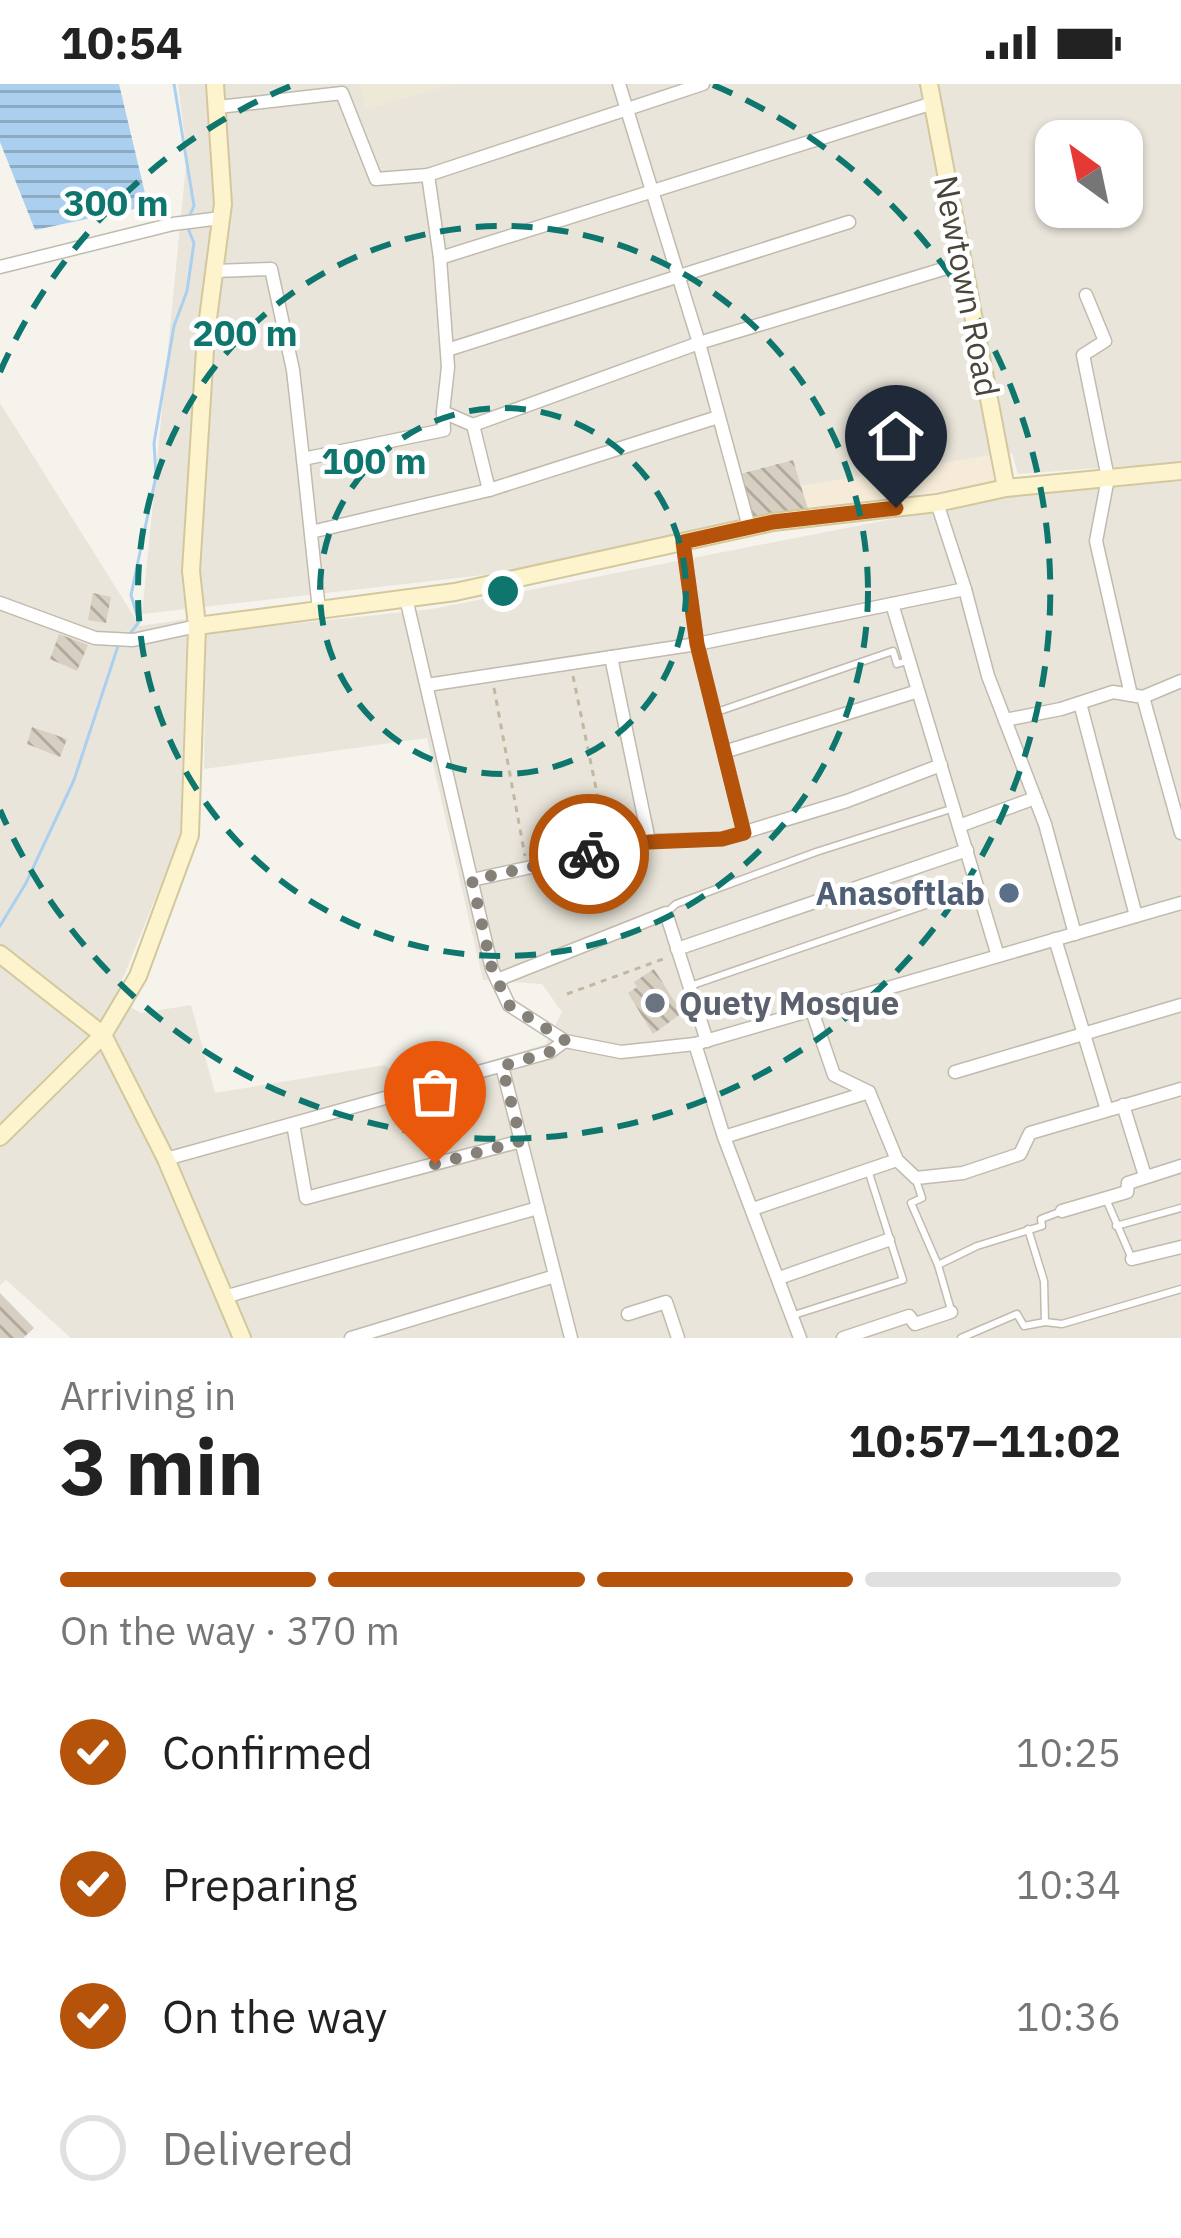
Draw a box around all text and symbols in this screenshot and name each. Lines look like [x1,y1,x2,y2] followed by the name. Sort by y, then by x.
[60,13,183,71] text: 10:54
[1035,120,1143,228] north arrow
[1035,120,1143,228] map controls
[925,172,1010,400] street label: Newtown Road
[63,179,169,226] text: 300 m
[192,309,298,356] text: 200 m
[845,385,947,508] pin
[863,403,929,469] icon: home
[321,437,427,484] text: 100 m
[482,570,524,612] centre of rings
[529,794,649,914] courier
[556,821,622,887] icon: bike
[816,871,985,914] place label: Anasoftlab
[996,880,1022,906] marker: Anasoftlab
[679,981,899,1024] place label: Quety Mosque
[642,990,668,1016] marker: Quety Mosque
[384,1041,486,1164] pin
[402,1059,468,1125] icon: bag
[60,1370,236,1421] text: Arriving in
[849,1411,1121,1469] text: 10:57–11:02
[60,1415,264,1516] text: 3 min
[60,1605,400,1656] text: On the way · 370 m
[60,1719,126,1785] icon: check
[162,1723,373,1781] text: Confirmed
[1016,1727,1121,1778] text: 10:25
[60,1851,126,1917] icon: check
[162,1855,357,1913] text: Preparing
[1016,1859,1121,1910] text: 10:34
[60,1983,126,2049] icon: check
[162,1987,387,2045] text: On the way
[1016,1991,1121,2042] text: 10:36
[162,2119,354,2177] text: Delivered

